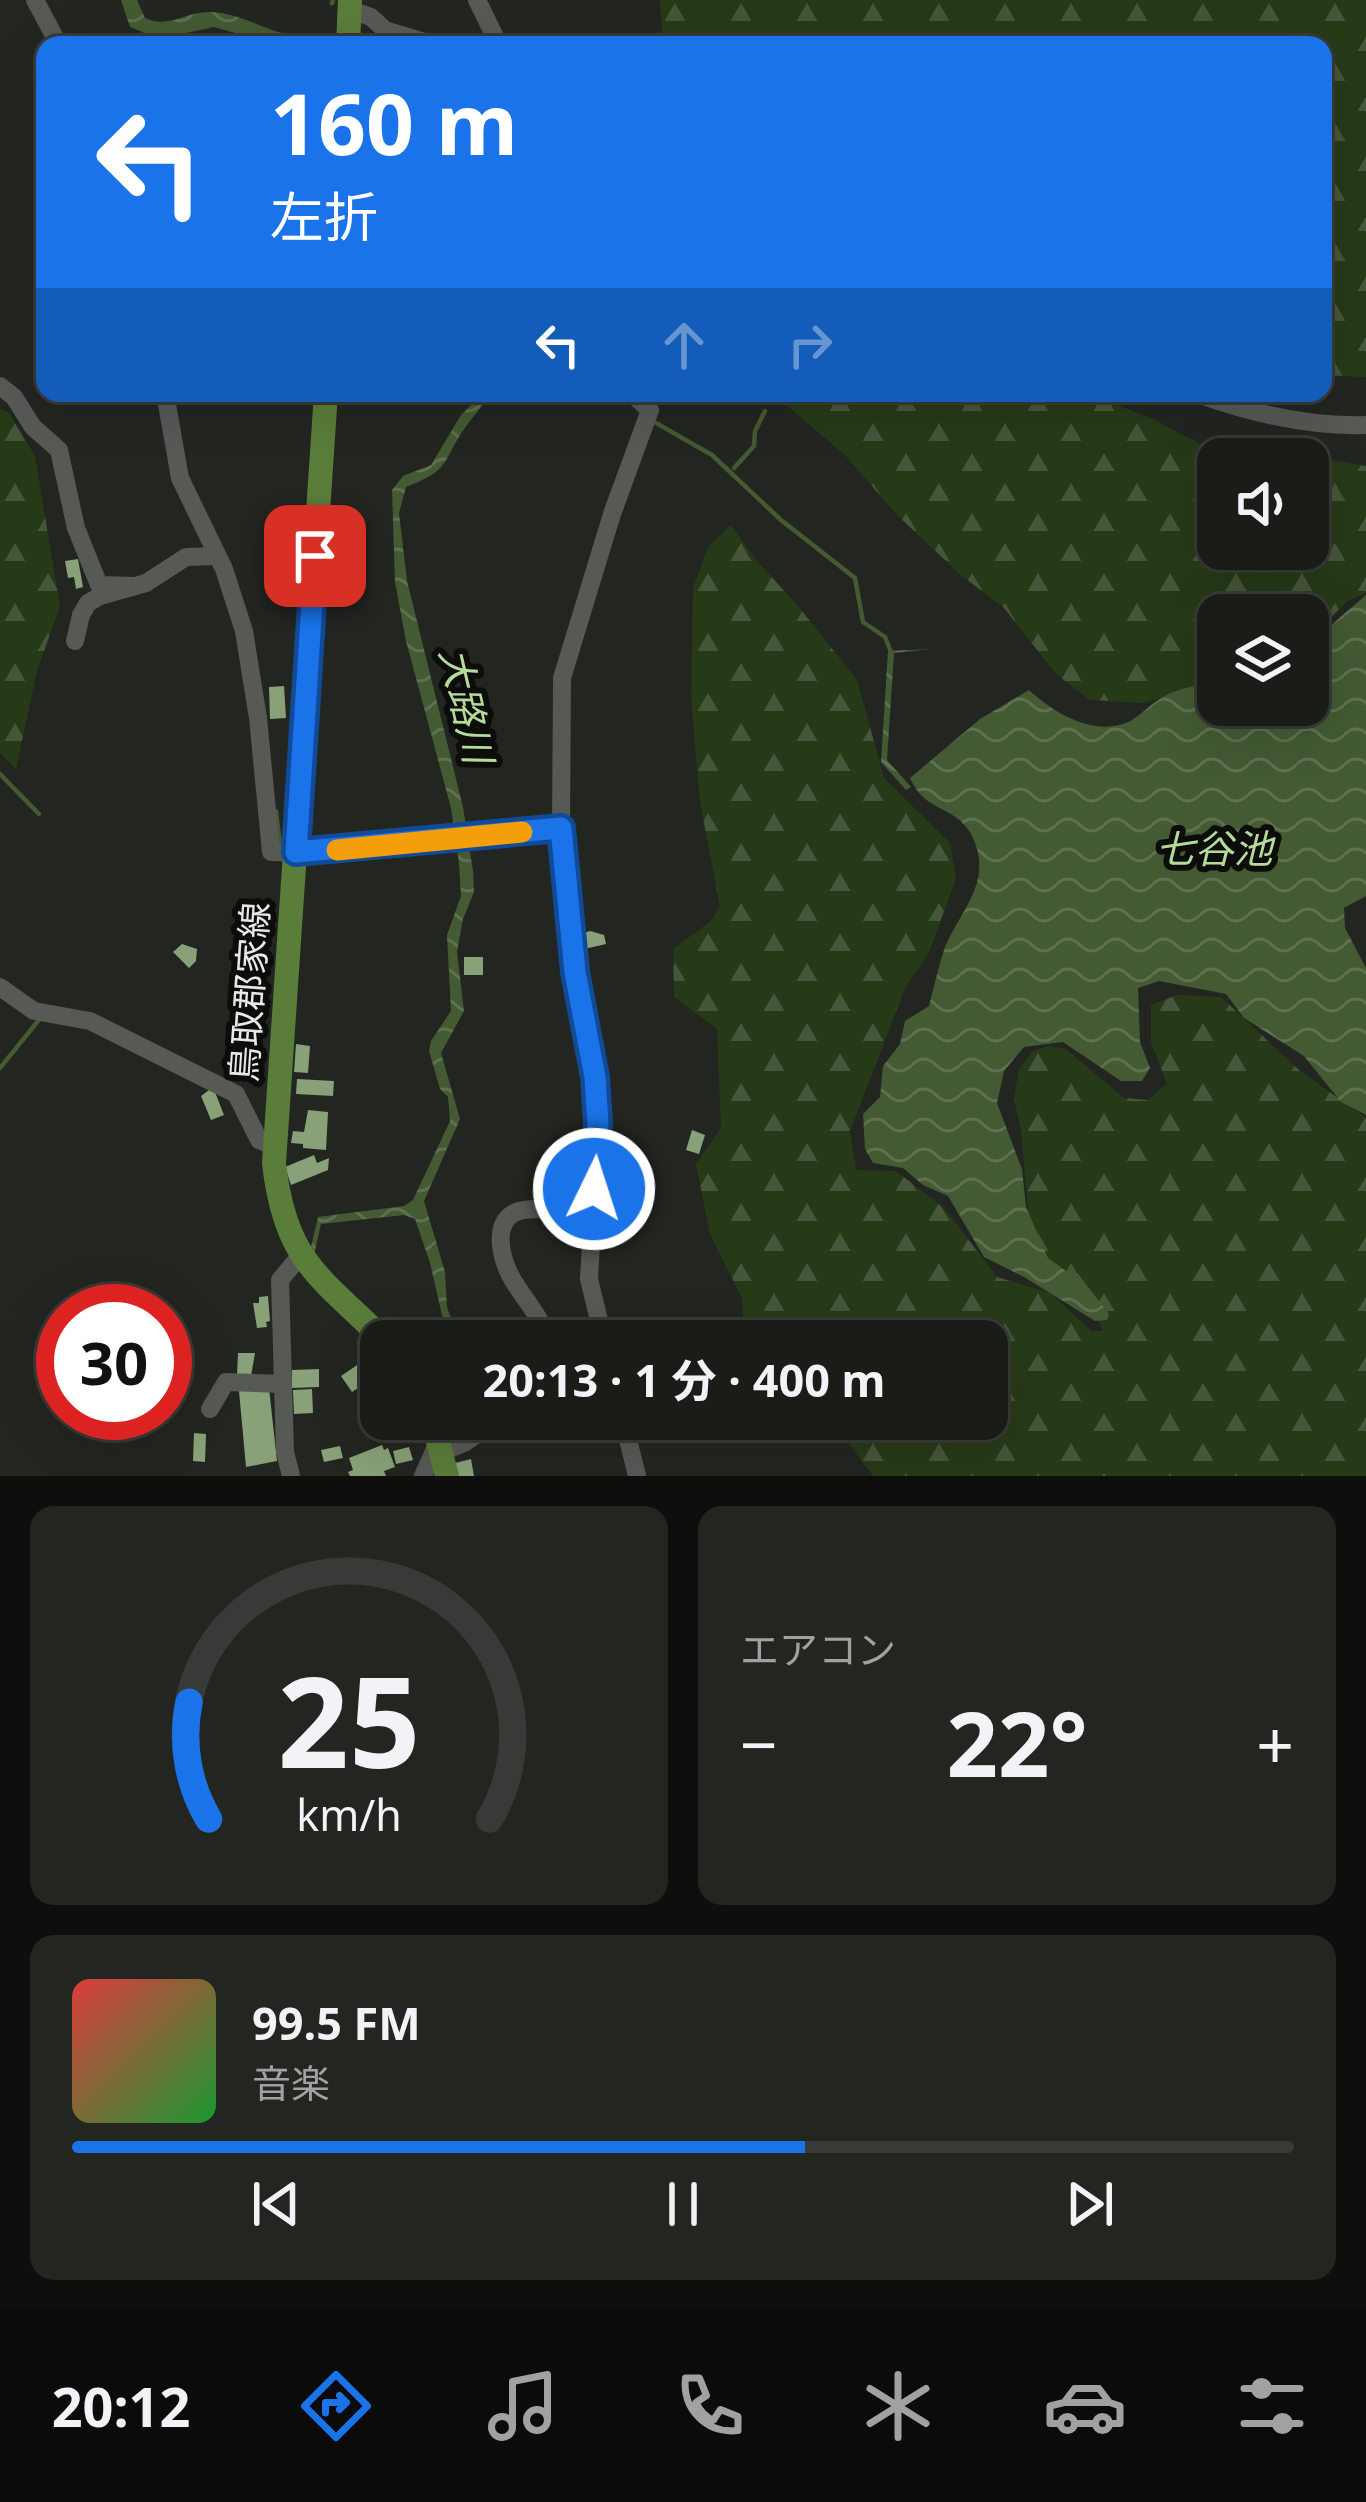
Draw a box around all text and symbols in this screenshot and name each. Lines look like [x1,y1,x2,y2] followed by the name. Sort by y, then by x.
[270,65,518,180] text: 160 m
[72,84,228,240] icon: left
[270,179,378,253] text: 左折
[525,312,591,378] icon: left
[651,312,717,378] icon: ahead
[777,312,843,378] icon: right
[1197,438,1329,726] map controls
[1197,438,1329,570] button: sound
[264,505,366,607] pin
[282,523,348,589] icon: arrive
[1197,594,1329,726] button: layers
[429,642,508,772] water label: 大路川
[1155,821,1276,874] water label: 七谷池
[218,901,280,1083] street label: 鳥取郡家線
[531,1126,657,1252] position arrow
[36,1284,192,1440] speed limit sign: 30
[483,1349,885,1410] text: 20:13 · 1 分 · 400 m
[740,1622,896,1675] text: エアコン
[278,1635,420,1805] text: 25
[946,1681,1088,1803] text: 22°
[740,1698,778,1788] text: −
[1256,1698,1294,1788] text: +
[296,1784,402,1843] text: km/h
[252,1992,421,2053] text: 99.5 FM
[252,2056,330,2109] text: 音楽
[243,2171,309,2237] icon: previous
[650,2171,716,2237] icon: pause
[1057,2171,1123,2237] icon: next
[294,2364,378,2448] icon: directions
[481,2364,565,2448] icon: music
[668,2364,752,2448] icon: phone
[856,2364,940,2448] icon: climate
[1043,2364,1127,2448] icon: car
[1230,2364,1314,2448] icon: filters
[52,2369,190,2443] text: 20:12

